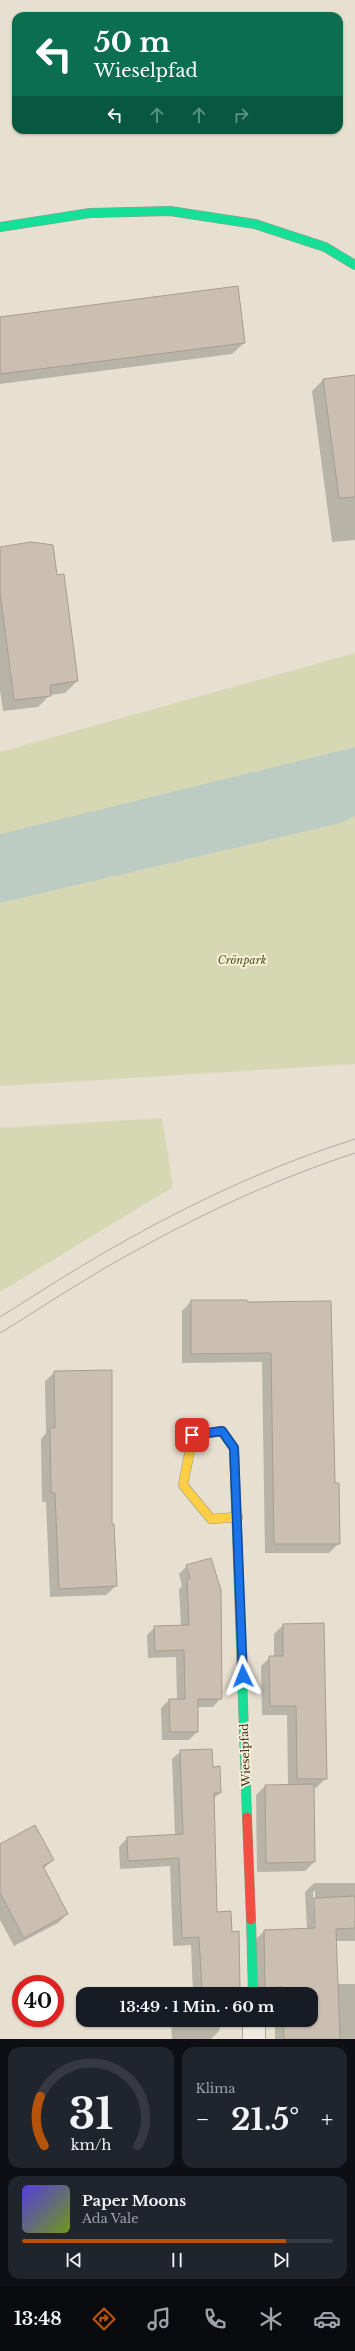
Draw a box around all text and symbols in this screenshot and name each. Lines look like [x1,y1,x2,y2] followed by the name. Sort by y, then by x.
[94,25,170,60] text: 50 m
[28,28,80,80] icon: left
[94,60,198,82] text: Wieselpfad
[104,104,126,126] icon: left
[146,104,168,126] icon: ahead
[188,104,210,126] icon: ahead
[230,104,252,126] icon: right
[218,953,267,967] park label: Crönpark
[175,1418,209,1452] pin
[181,1424,203,1446] icon: arrive
[222,1655,264,1697] position arrow
[237,1723,253,1788] street label: Wieselpfad
[12,1975,64,2027] speed limit sign: 40
[120,1997,274,2016] text: 13:49 · 1 Min. · 60 m
[196,2080,235,2097] text: Klima
[68,2088,113,2139] text: 31
[231,2101,299,2138] text: 21.5°
[196,2106,209,2133] text: −
[321,2106,333,2133] text: +
[70,2135,111,2153] text: km/h
[82,2191,186,2210] text: Paper Moons
[82,2210,139,2227] text: Ada Vale
[63,2249,85,2271] icon: previous
[166,2249,188,2271] icon: pause
[270,2249,292,2271] icon: next
[90,2305,118,2333] icon: directions
[145,2305,173,2333] icon: music
[201,2305,229,2333] icon: phone
[257,2305,285,2333] icon: climate
[313,2305,341,2333] icon: car
[14,2308,62,2330] text: 13:48

